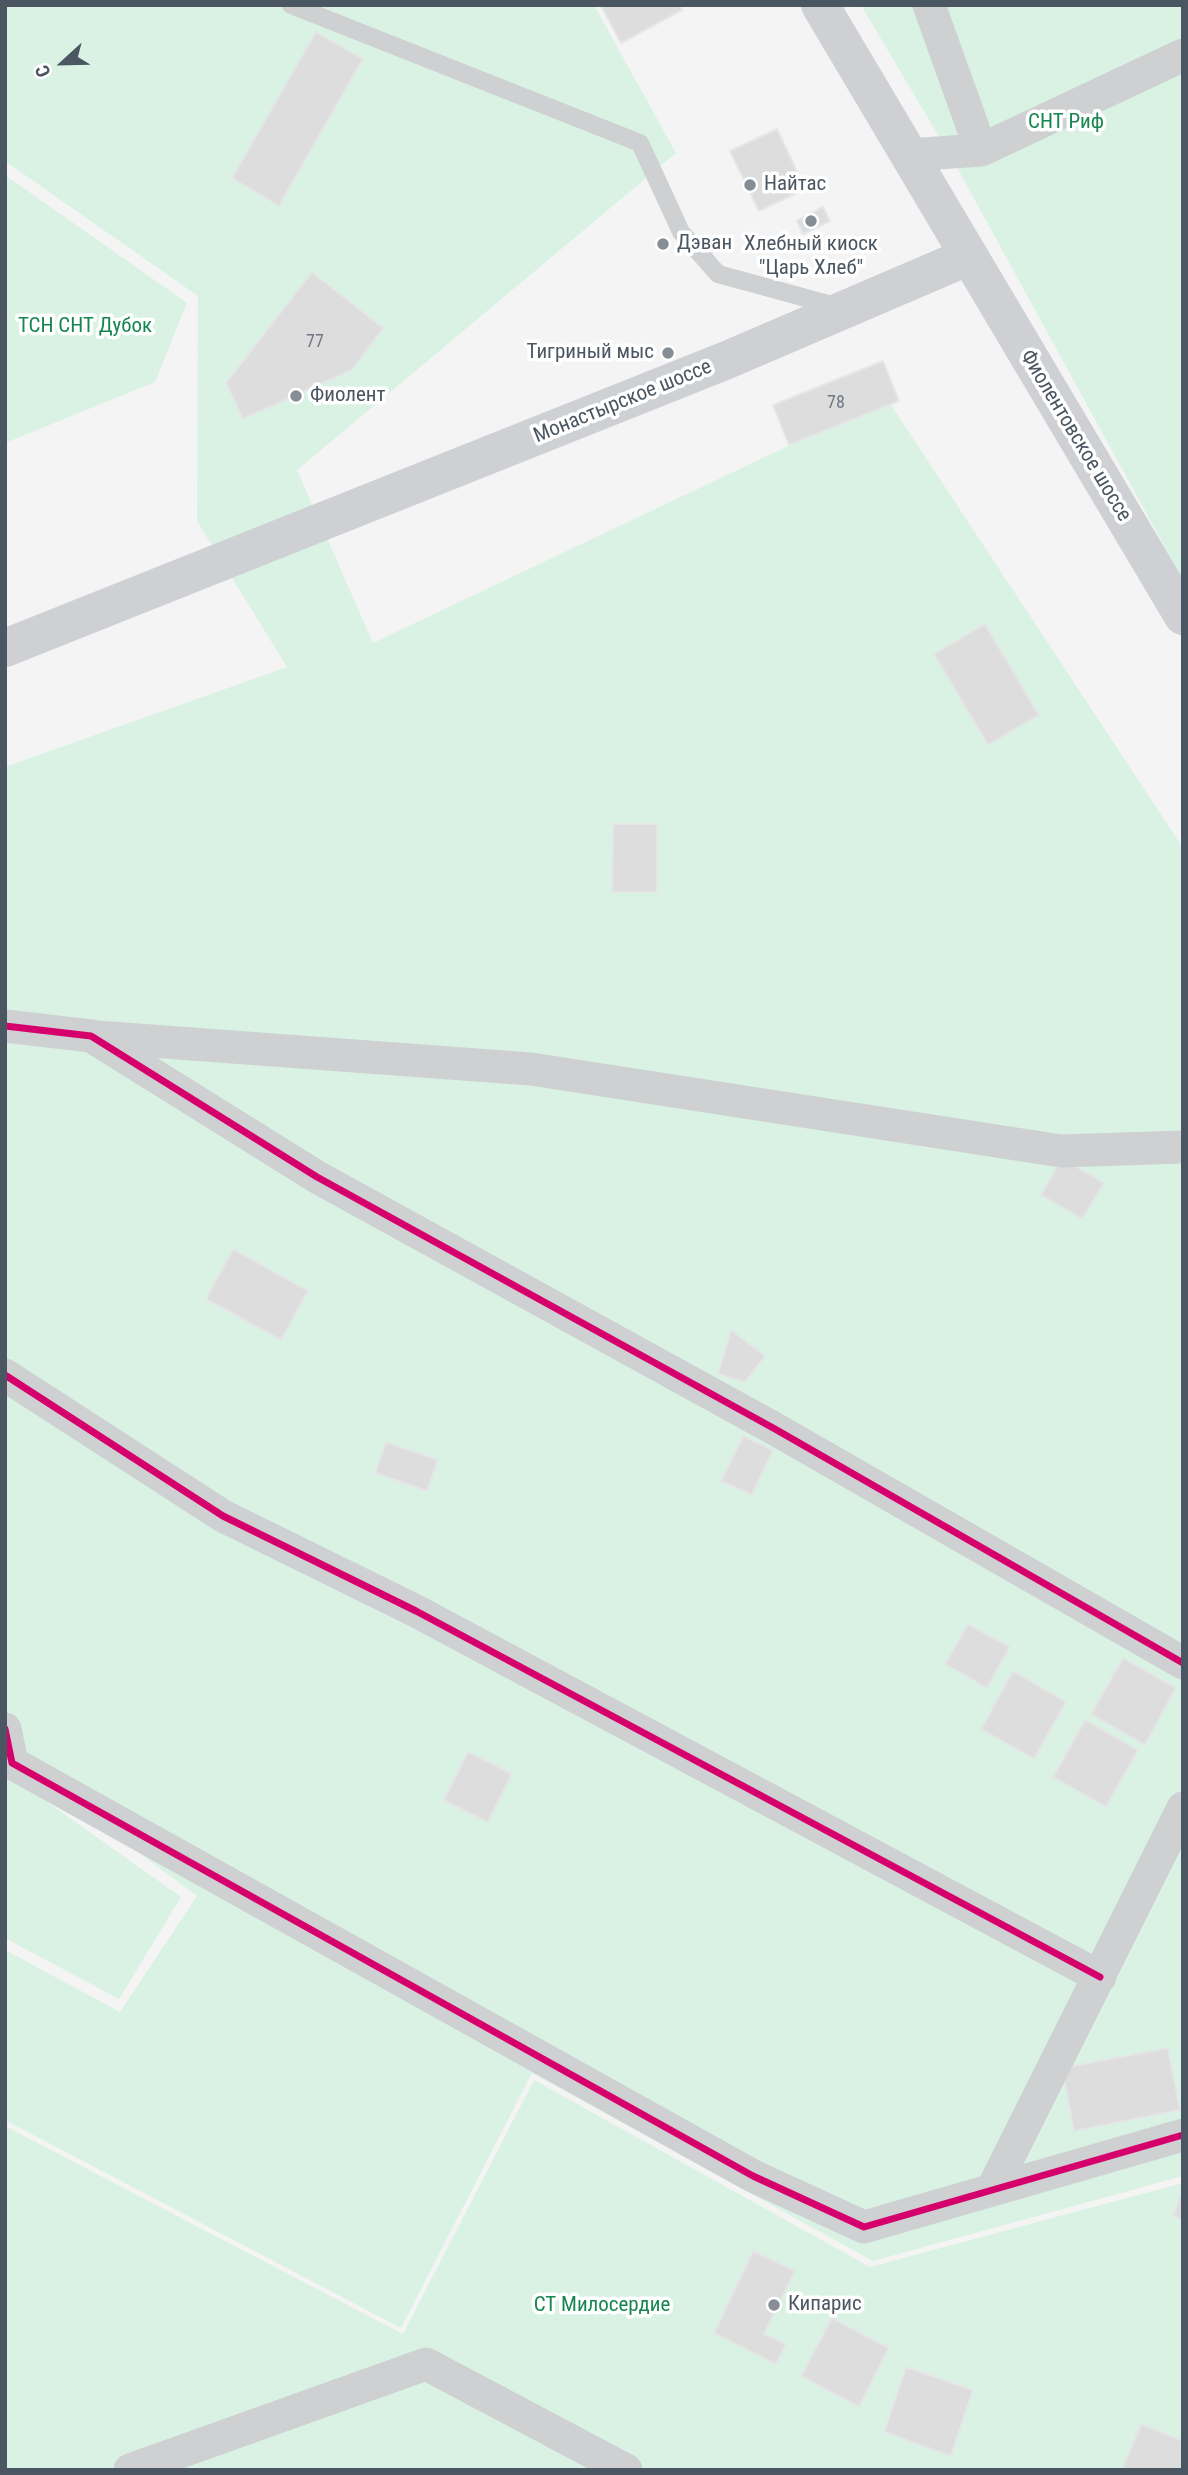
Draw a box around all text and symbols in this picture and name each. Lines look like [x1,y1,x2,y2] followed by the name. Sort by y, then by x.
[28,28,98,98] north arrow
[30,62,56,80] text: С
[1028,110,1104,136] park label: СНТ Риф
[764,172,826,198] place label: Найтас
[742,177,758,193] marker: Найтас
[803,213,819,229] marker: Хлебный киоск "Царь Хлеб"
[677,231,732,257] place label: Дэван
[744,232,878,282] place label: Хлебный киоск "Царь Хлеб"
[655,236,671,252] marker: Дэван
[18,314,152,340] park label: ТСН СНТ Дубок
[306,331,324,353] house number: 77
[527,340,654,366] place label: Тигриный мыс
[660,345,676,361] marker: Тигриный мыс
[1014,346,1136,526] street label: Фиолентовское шоссе
[530,355,716,449] street label: Монастырское шоссе
[310,383,385,409] place label: Фиолент
[288,388,304,404] marker: Фиолент
[827,392,845,414] house number: 78
[788,2292,862,2318] place label: Кипарис
[534,2293,670,2319] park label: СТ Милосердие
[766,2297,782,2313] marker: Кипарис

